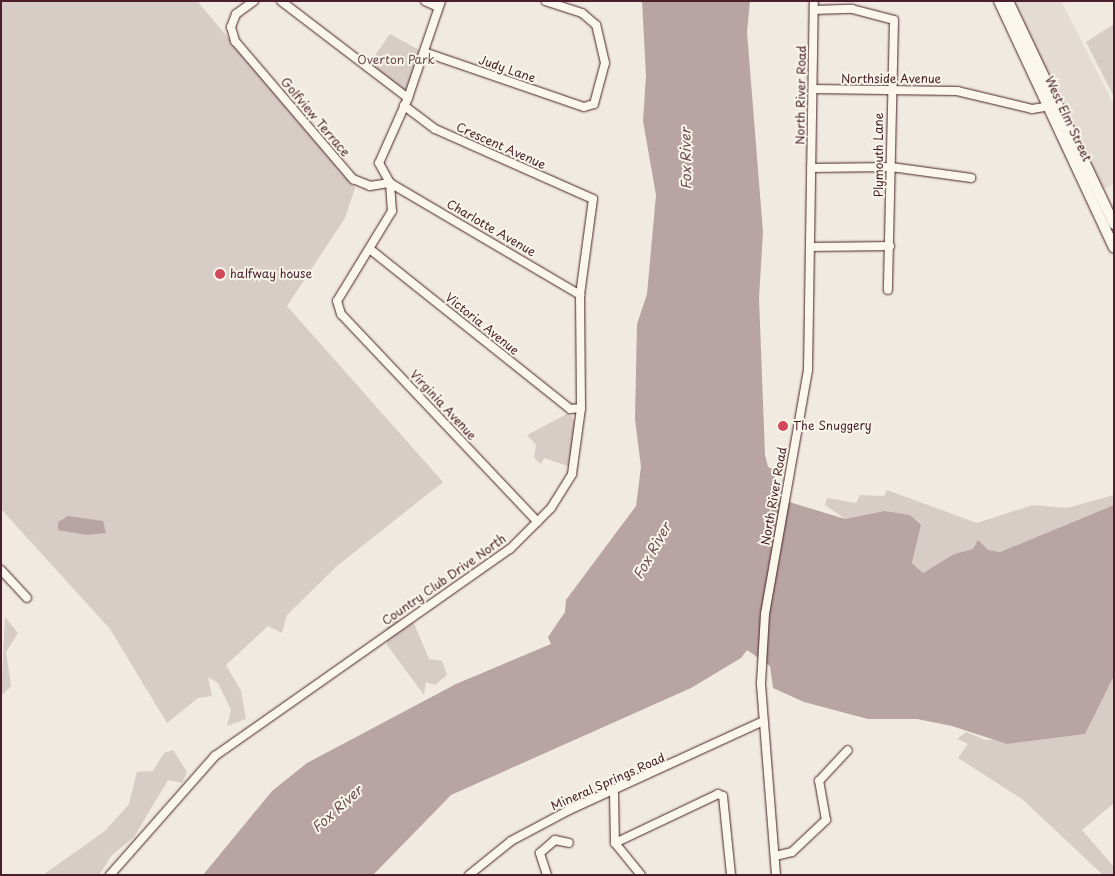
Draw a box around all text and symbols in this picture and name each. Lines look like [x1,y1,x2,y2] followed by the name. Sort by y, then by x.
[793,45,809,145] street label: North River Road
[357,53,435,67] park label: Overton Park
[477,53,537,85] street label: Judy Lane
[841,72,941,86] street label: Northside Avenue
[1042,74,1094,164] street label: West Elm Street
[278,75,352,159] street label: Golfview Terrace
[872,112,886,198] street label: Plymouth Lane
[454,120,548,172] street label: Crescent Avenue
[677,128,695,190] water label: Fox River
[444,197,538,259] street label: Charlotte Avenue
[230,267,313,281] place label: halfway house
[214,268,226,280] marker: halfway house
[442,290,522,358] street label: Victoria Avenue
[407,367,479,443] street label: Virginia Avenue
[793,419,872,433] place label: The Snuggery
[777,420,789,432] marker: The Snuggery
[758,446,790,546] street label: North River Road
[630,520,674,582] water label: Fox River
[379,531,509,629] street label: Country Club Drive North
[548,750,668,814] street label: Mineral Springs Road
[308,782,366,836] water label: Fox River

